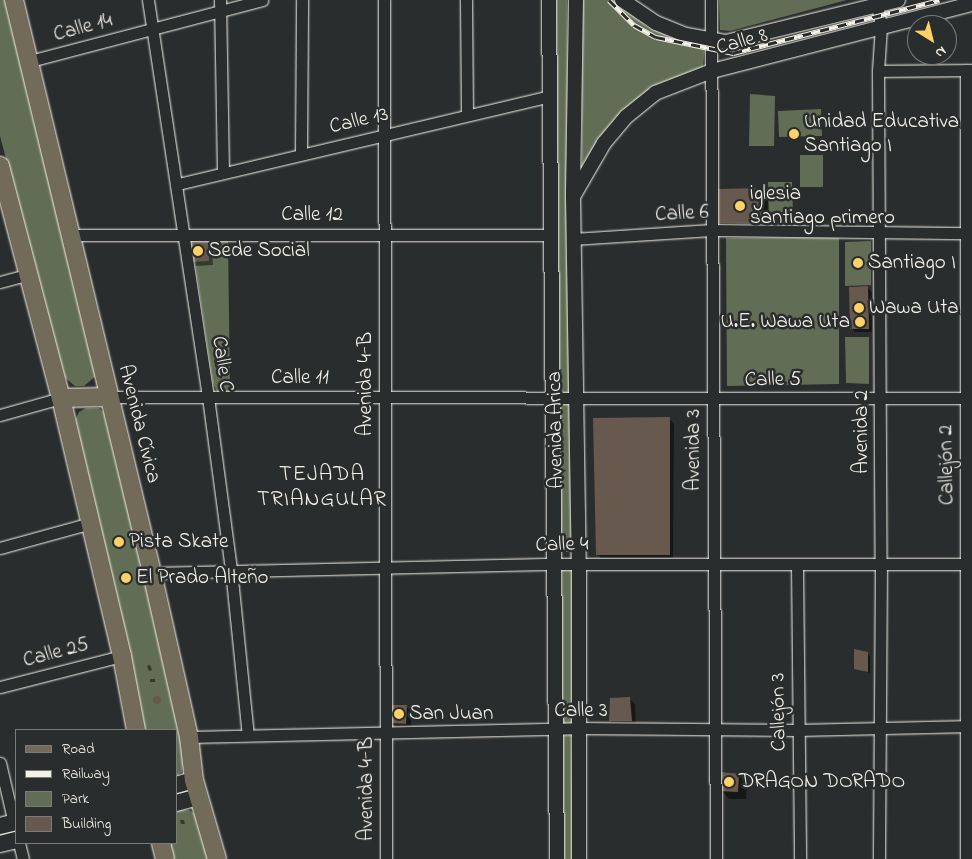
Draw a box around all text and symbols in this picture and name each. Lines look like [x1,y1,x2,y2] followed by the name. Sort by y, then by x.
[51,8,115,48] street label: Calle 14
[907,15,957,65] north arrow
[713,23,771,61] street label: Calle 8
[931,40,951,63] text: N
[327,102,391,140] street label: Calle 13
[804,109,959,159] place label: Unidad Educativa Santiago I
[788,128,800,140] marker: Unidad Educativa Santiago I
[750,181,895,231] place label: iglesia santiago primero
[654,200,710,228] street label: Calle 6
[734,200,746,212] marker: iglesia santiago primero
[281,202,343,228] street label: Calle 12
[208,238,310,264] place label: Sede Social
[192,245,204,257] marker: Sede Social
[868,250,956,276] place label: Santiago I
[852,257,864,269] marker: Santiago I
[869,295,959,321] place label: Wawa Uta
[853,302,865,314] marker: Wawa Uta
[721,309,850,335] place label: U.E. Wawa Uta
[854,316,866,328] marker: U.E. Wawa Uta
[353,332,379,436] street label: Avenida 4-B
[206,334,238,394] street label: Calle C
[112,362,166,486] street label: Avenida Cívica
[271,365,329,391] street label: Calle 11
[744,367,802,393] street label: Calle 5
[542,371,570,489] street label: Avenida Arica
[849,390,875,474] street label: Avenida 2
[681,409,707,491] street label: Avenida 3
[934,425,960,505] street label: Callejón 2
[256,462,388,514] district label: TEJADA TRIANGULAR
[129,529,228,555] place label: Pista Skate
[535,532,589,558] street label: Calle 4
[113,536,125,548] marker: Pista Skate
[136,565,268,591] place label: El Prado Alteño
[120,572,132,584] marker: El Prado Alteño
[20,632,92,674] street label: Calle 25
[766,672,792,752] street label: Callejón 3
[554,698,608,724] street label: Calle 3
[409,701,493,727] place label: San Juan
[393,708,405,720] marker: San Juan
[15,729,178,844] legend
[354,737,380,841] street label: Avenida 4-B
[62,738,95,760] text: Road
[62,763,110,785] text: Railway
[739,769,905,795] place label: DRAGON DORADO
[723,776,735,788] marker: DRAGON DORADO
[62,788,89,810] text: Park
[62,813,111,835] text: Building

